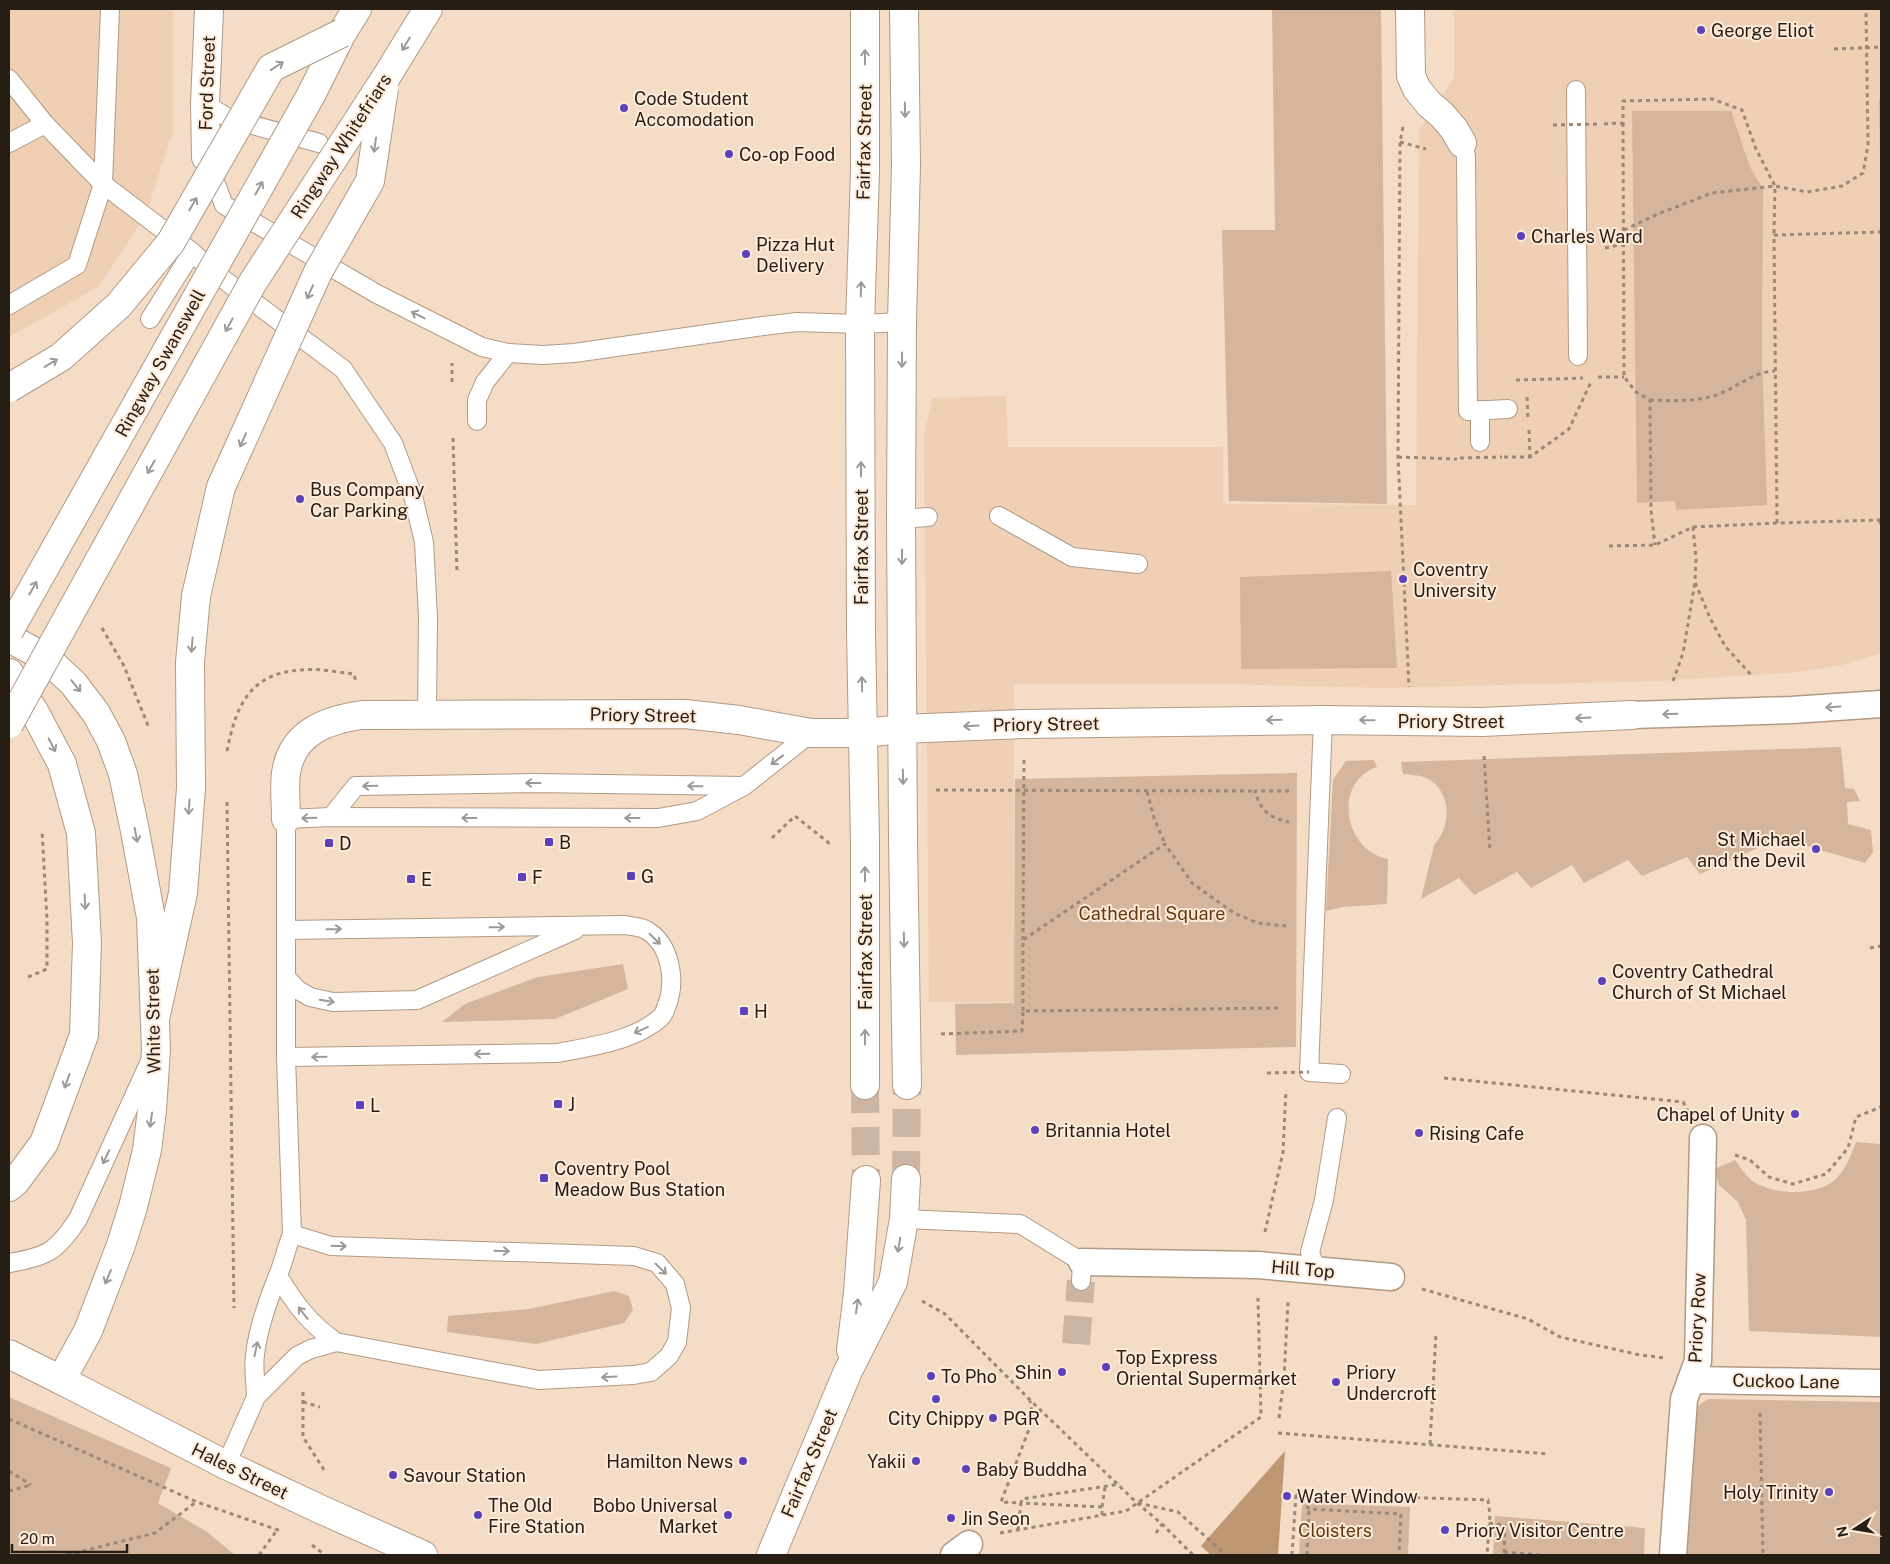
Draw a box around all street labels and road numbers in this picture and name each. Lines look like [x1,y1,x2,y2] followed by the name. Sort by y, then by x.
[195,35,219,131] street label: Ford Street
[286,70,396,222] street label: Ringway Whitefriars
[852,84,876,200] street label: Fairfax Street
[111,285,209,441] street label: Ringway Swanswell
[851,489,872,605] street label: Fairfax Street
[589,704,697,726] street label: Priory Street
[1398,711,1504,732] street label: Priory Street
[992,713,1100,735] street label: Priory Street
[855,894,876,1010] street label: Fairfax Street
[142,968,164,1074] street label: White Street
[1270,1256,1336,1282] street label: Hill Top
[1684,1272,1710,1364] street label: Priory Row
[1732,1370,1840,1392] street label: Cuckoo Lane
[777,1405,841,1521] street label: Fairfax Street
[188,1439,292,1503] street label: Hales Street

